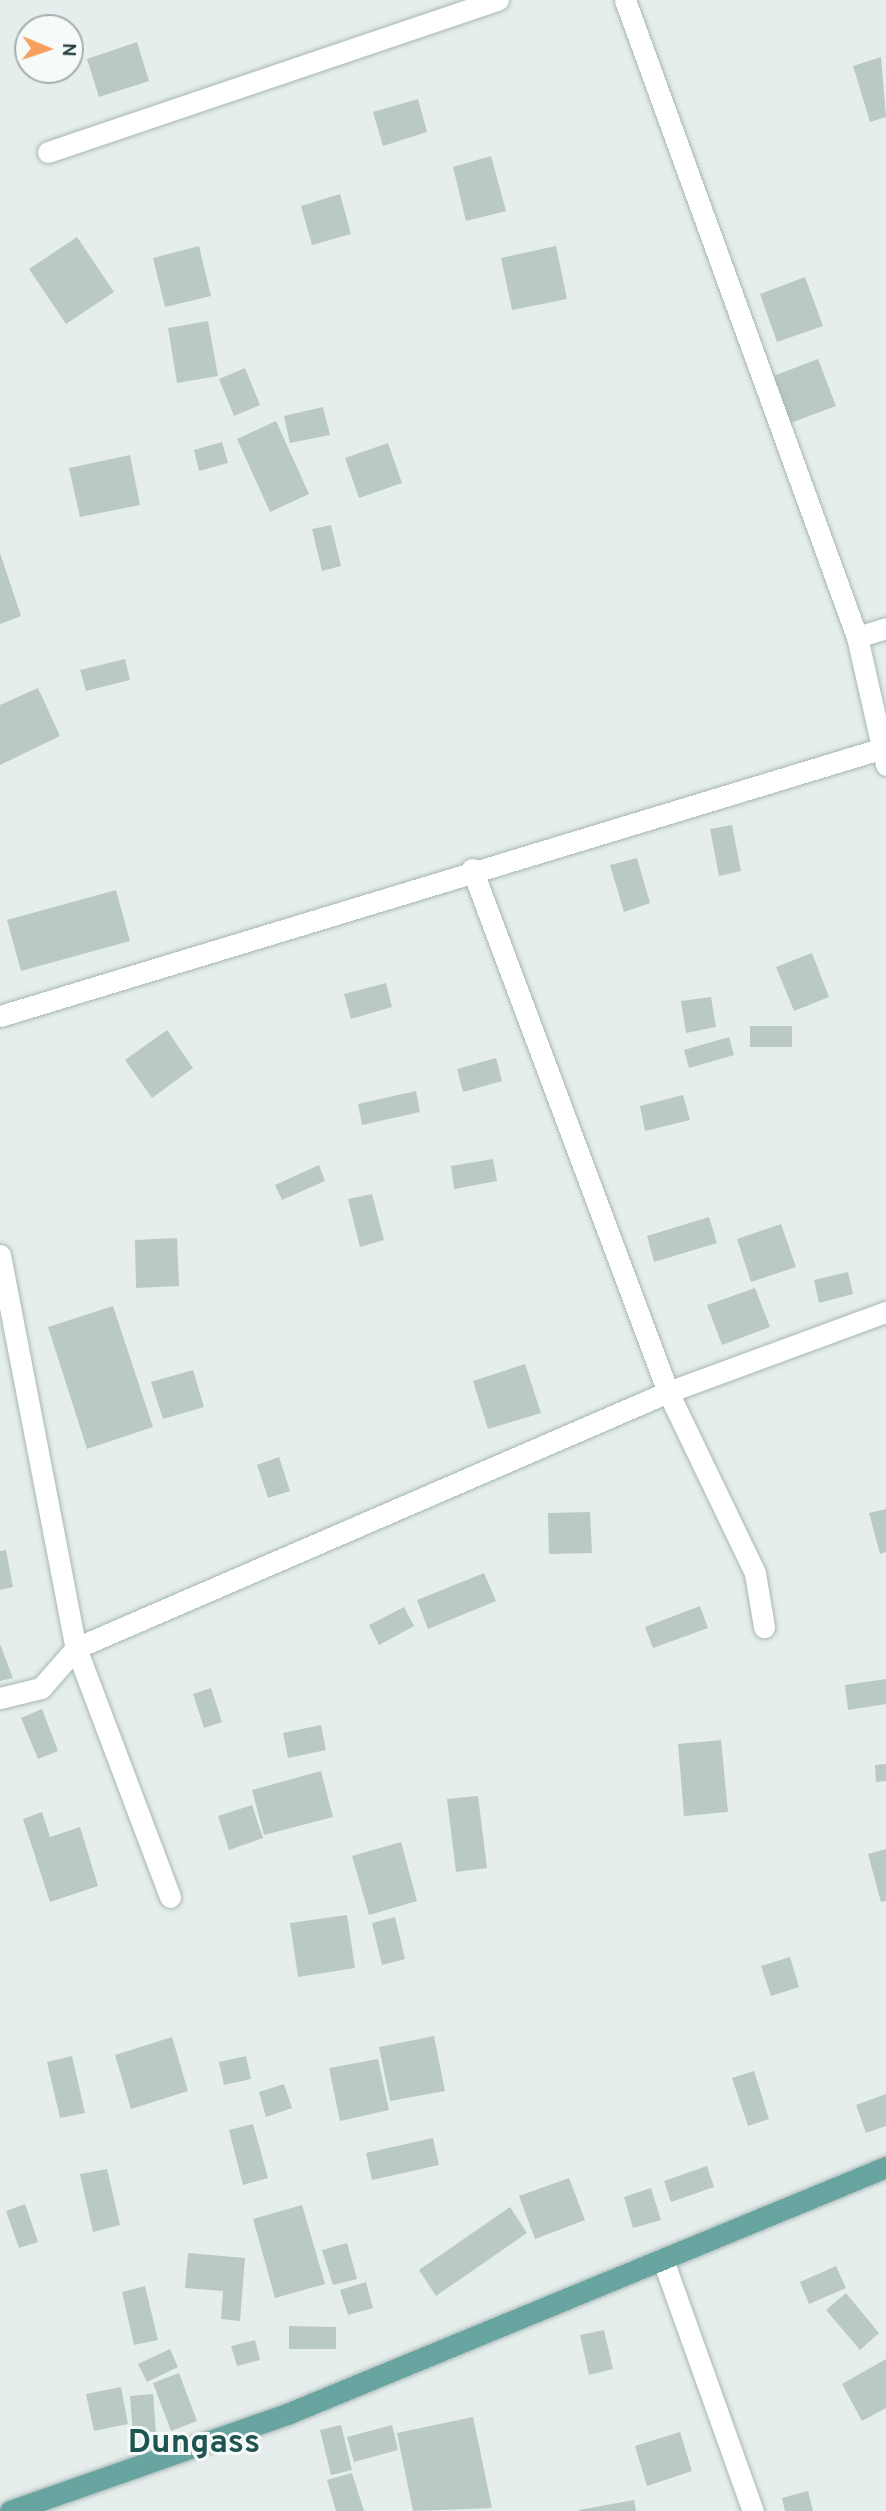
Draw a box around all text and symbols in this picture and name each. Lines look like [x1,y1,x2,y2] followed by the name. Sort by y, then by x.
[14,14,84,84] north arrow
[56,42,80,57] text: N
[128,2425,260,2465] district label: Dungass

